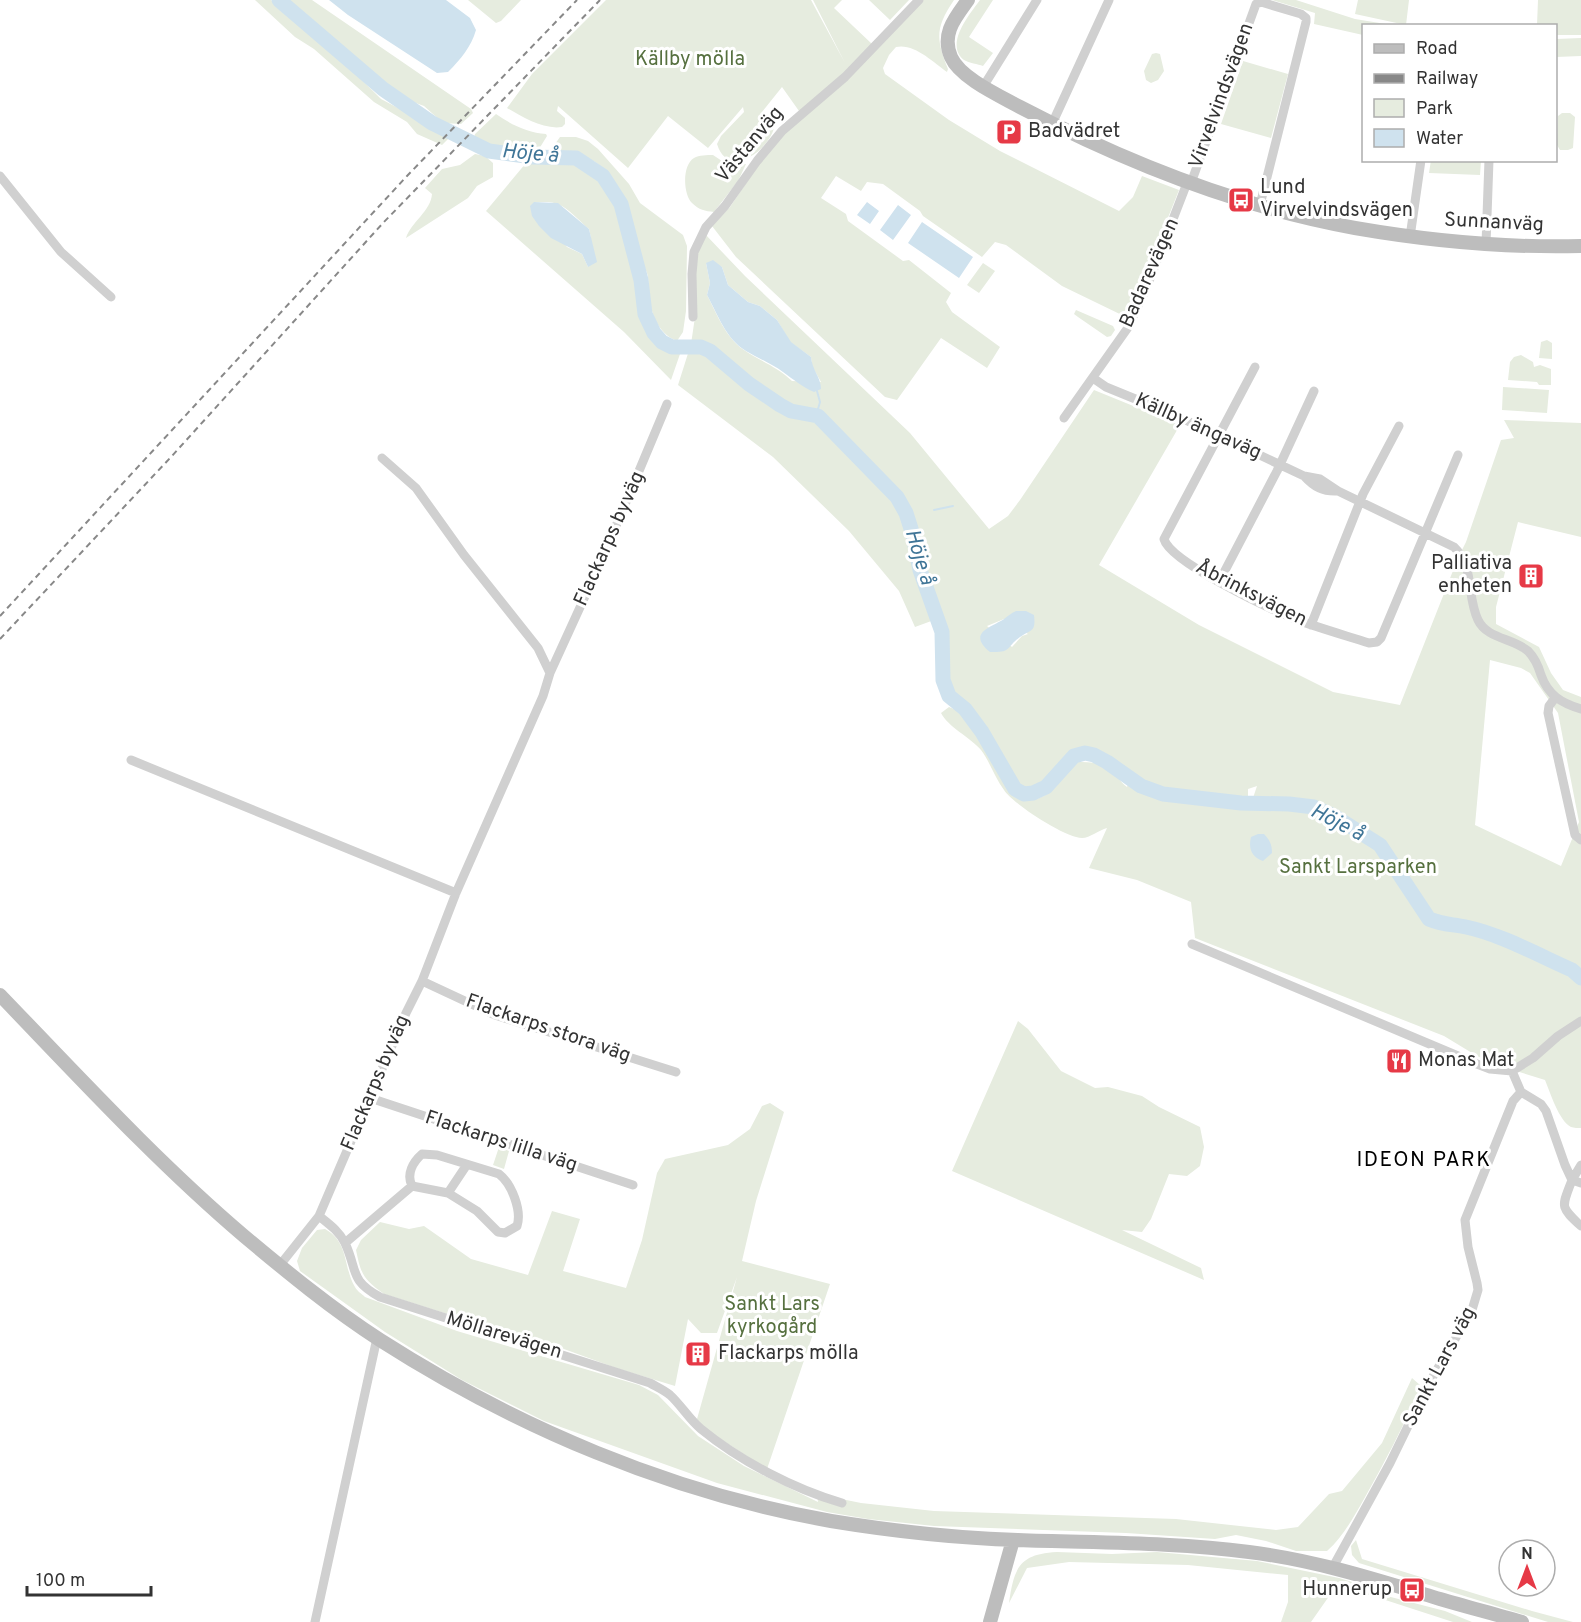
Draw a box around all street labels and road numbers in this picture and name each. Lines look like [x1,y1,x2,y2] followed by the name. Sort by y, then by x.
[1184,20,1260,172] street label: Virvelvindsvägen
[710,101,790,189] street label: Västanväg
[1443,207,1545,239] street label: Sunnanväg
[1114,214,1186,332] street label: Badarevägen
[1131,387,1265,467] street label: Källby ängaväg
[569,467,651,611] street label: Flackarps byväg
[1191,554,1312,633] street label: Åbrinksvägen
[462,989,634,1069] street label: Flackarps stora väg
[336,1011,416,1155] street label: Flackarps byväg
[422,1105,580,1179] street label: Flackarps lilla väg
[1398,1303,1482,1431] street label: Sankt Lars väg
[443,1306,565,1366] street label: Möllarevägen

